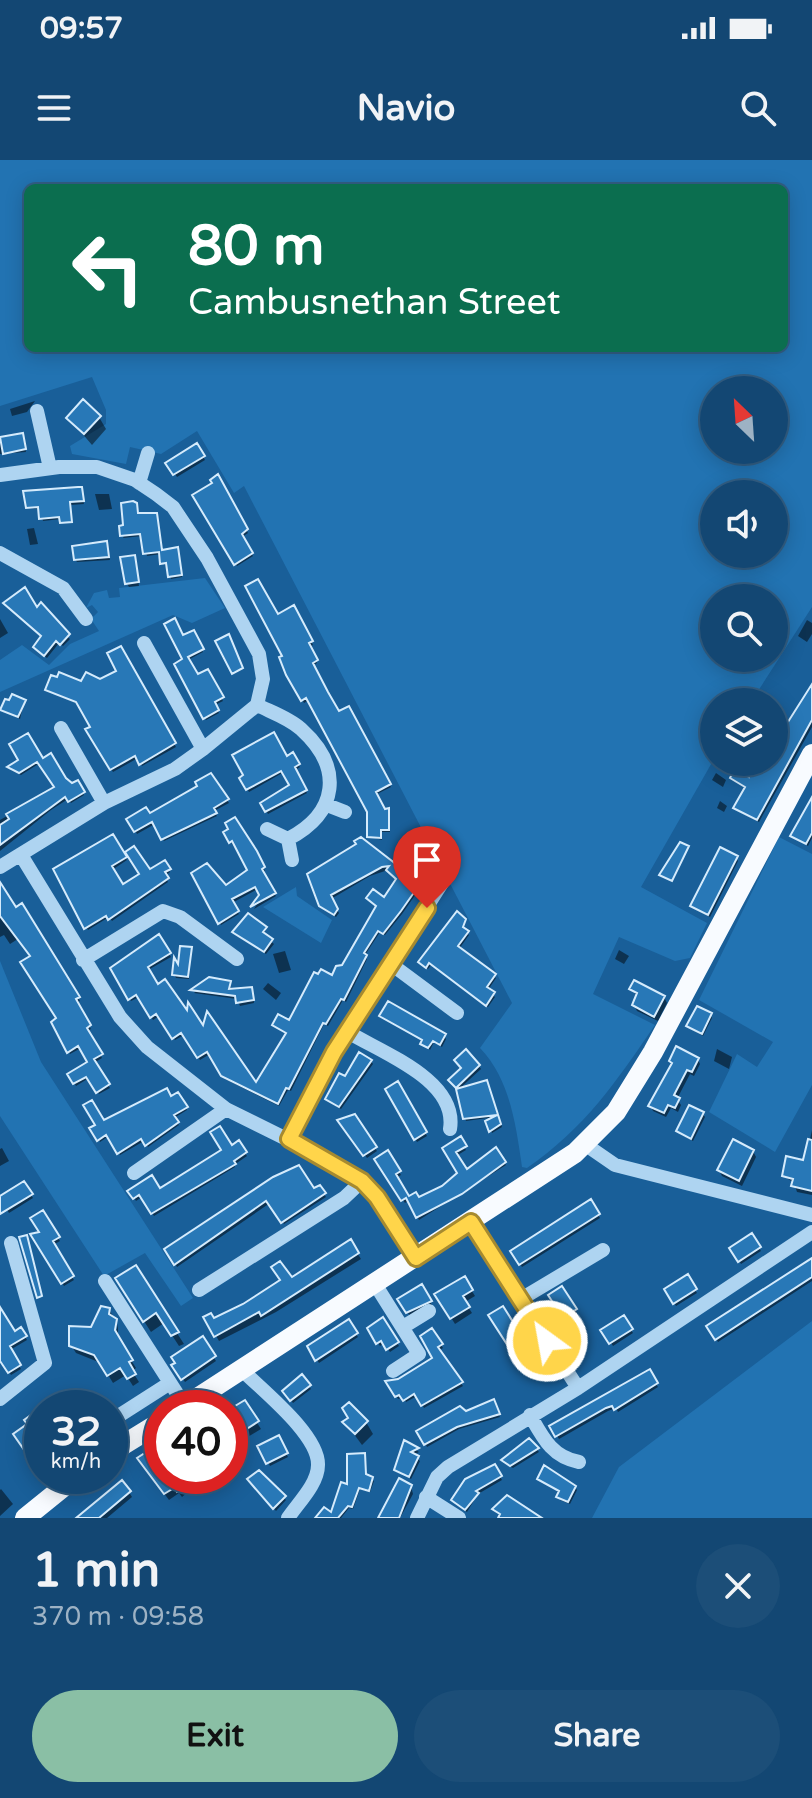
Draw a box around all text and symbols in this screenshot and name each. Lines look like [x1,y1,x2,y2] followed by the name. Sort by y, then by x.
[40,10,123,47] text: 09:57
[32,86,76,130] icon: menu
[736,86,780,130] icon: search
[357,87,455,130] text: Navio
[188,213,324,280] text: 80 m
[56,216,160,320] icon: left
[188,281,561,324] text: Cambusnethan Street
[700,376,788,464] north arrow
[700,376,788,776] map controls
[700,480,788,568] button: sound
[700,584,788,672] button: search
[700,688,788,776] button: layers
[393,826,461,908] pin
[405,838,449,882] icon: arrive
[505,1299,589,1383] position arrow
[144,1390,248,1494] speed limit sign: 40
[51,1408,101,1456] text: 32
[51,1450,101,1474] text: km/h
[32,1542,160,1600] text: 1 min
[696,1544,780,1628] button: close
[32,1601,204,1632] text: 370 m · 09:58
[32,1690,398,1782] button: Exit
[414,1690,780,1782] button: Share

